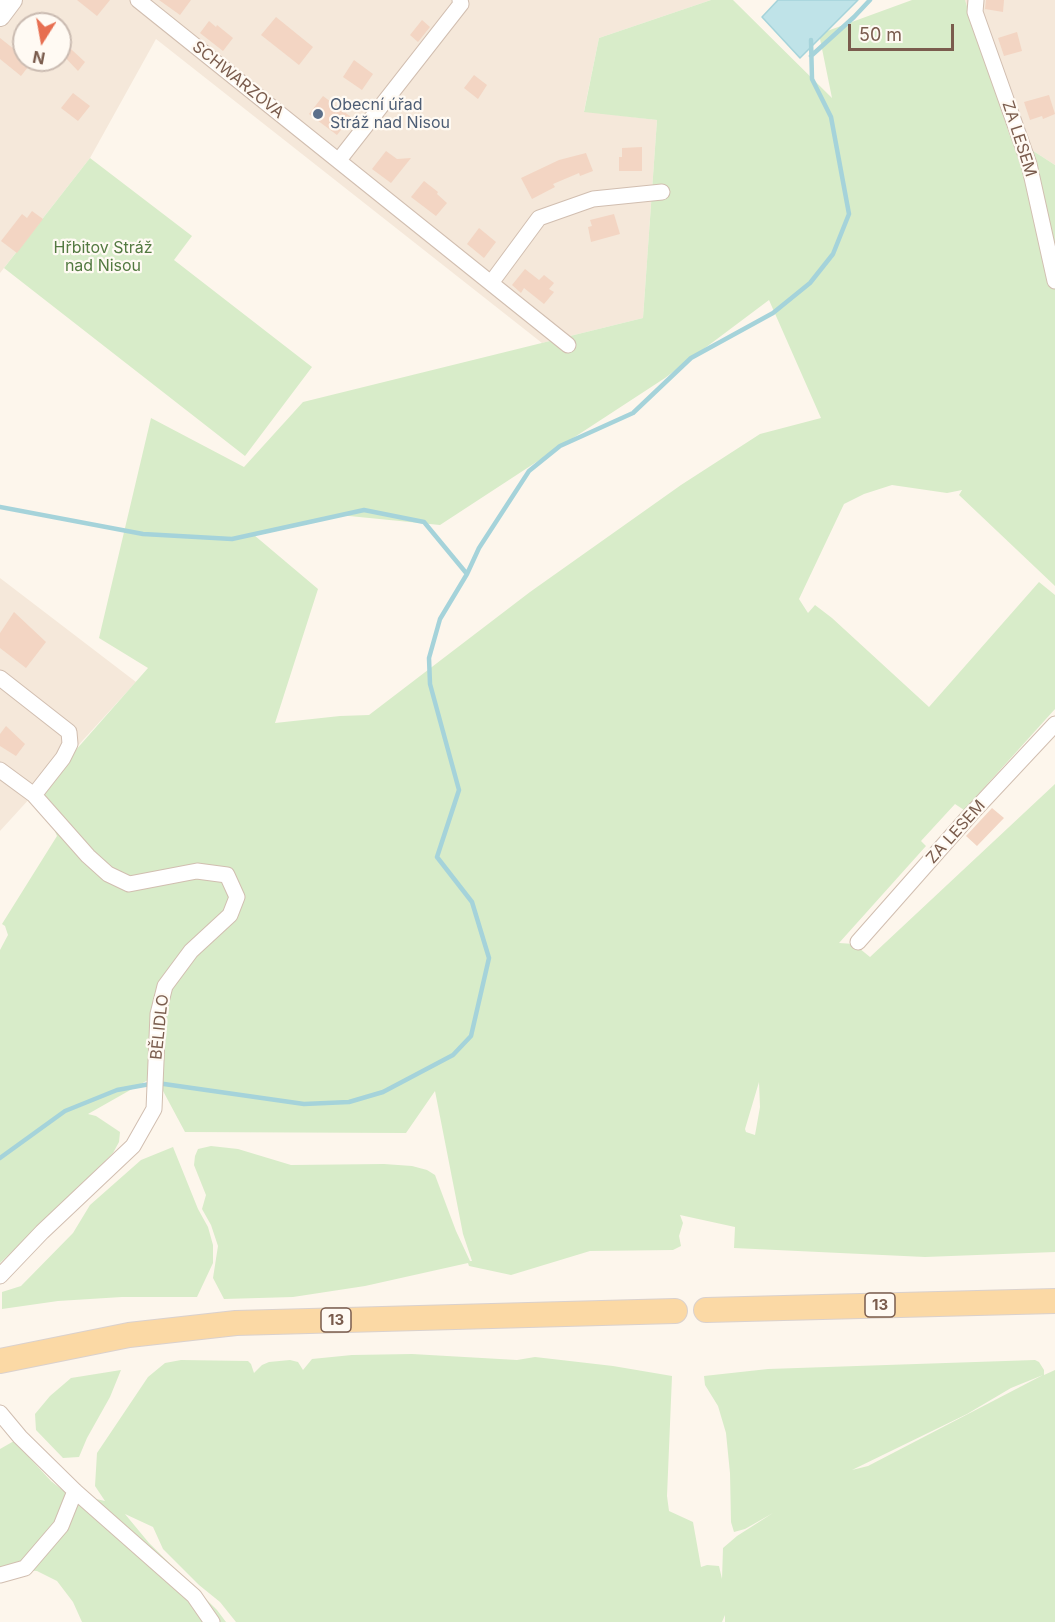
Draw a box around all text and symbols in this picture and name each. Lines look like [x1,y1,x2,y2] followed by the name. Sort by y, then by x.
[12,12,72,72] north arrow
[851,12,958,50] scale bar
[859,24,902,45] text: 50 m
[188,37,288,123] street label: SCHWARZOVA
[31,47,47,69] text: N
[330,95,450,133] place label: Obecní úřad Stráž nad Nisou
[998,99,1040,179] street label: ZA LESEM
[311,107,325,121] marker: Obecní úřad Stráž nad Nisou
[53,238,153,276] park label: Hřbitov Stráž nad Nisou
[923,796,989,868] street label: ZA LESEM
[147,993,173,1061] street label: BĚLIDLO
[865,1293,895,1317] road number: 13
[321,1308,351,1332] road number: 13

